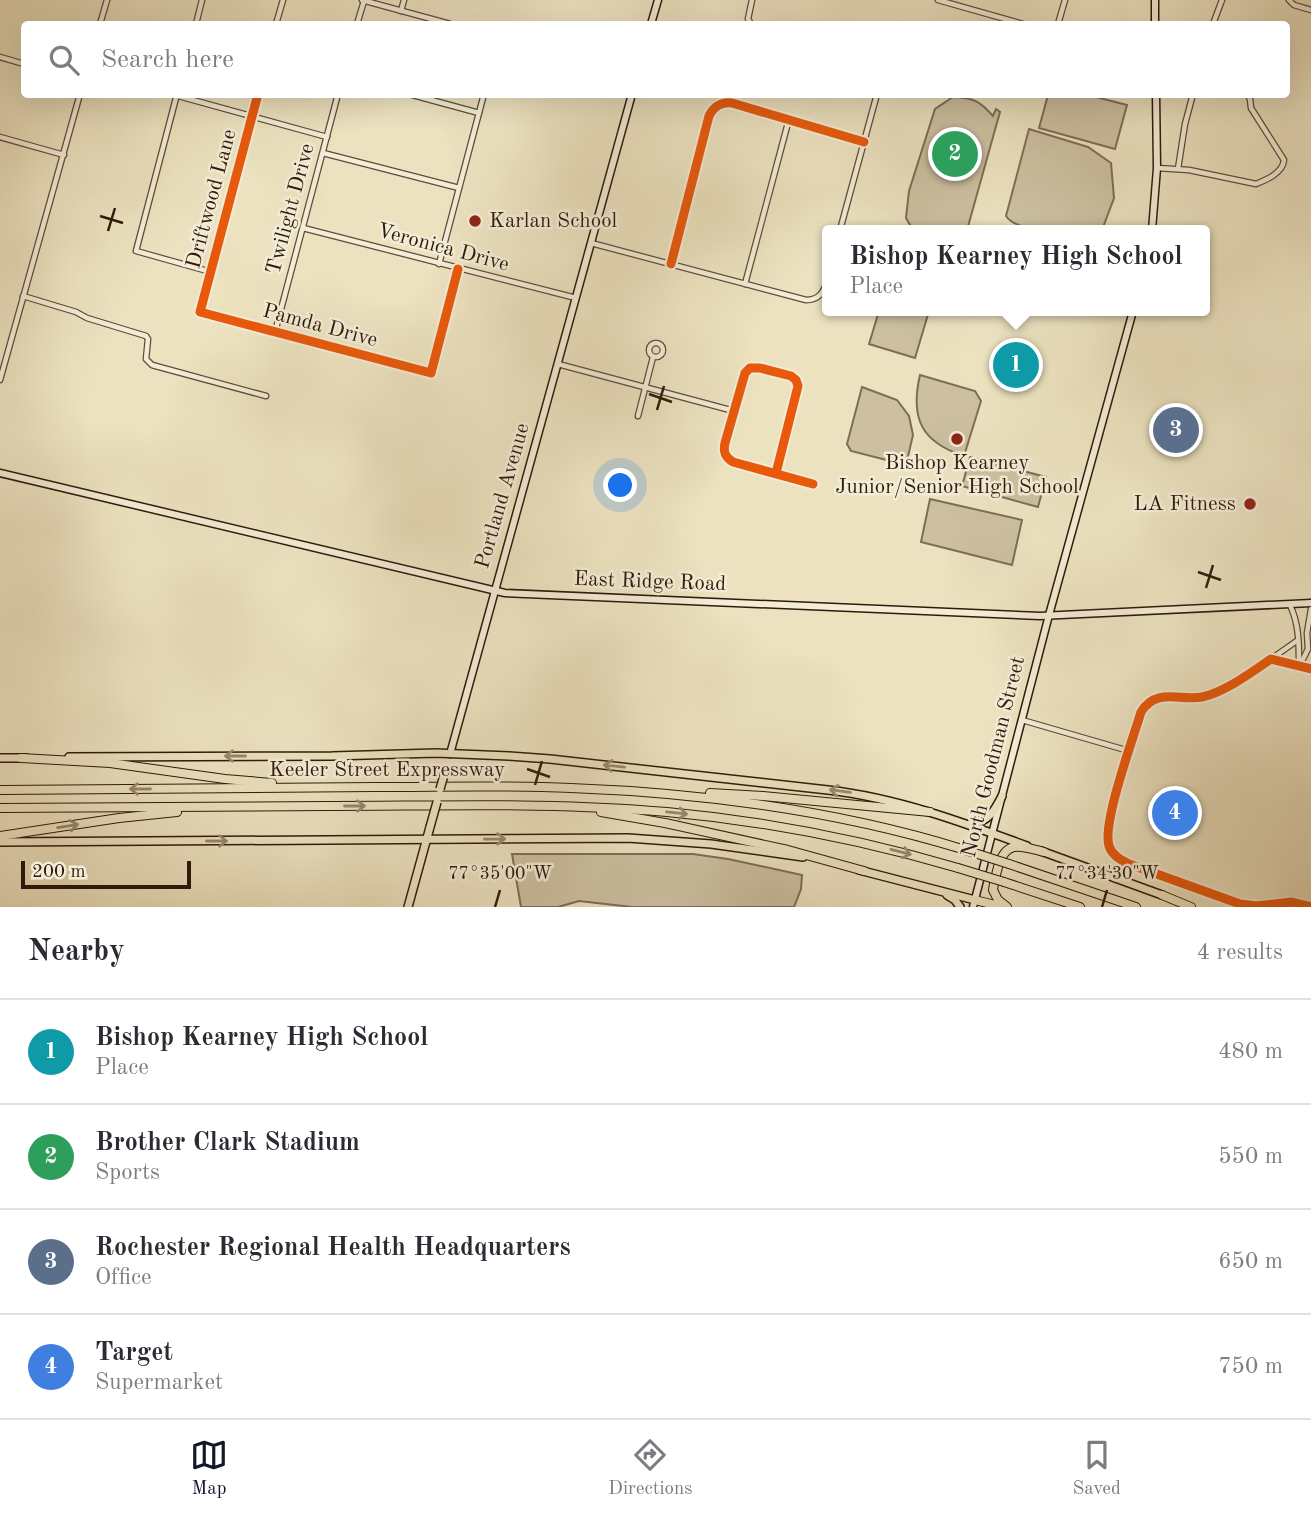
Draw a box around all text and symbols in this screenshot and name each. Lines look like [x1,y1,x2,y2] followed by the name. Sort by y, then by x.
[21,21,1290,98] search box
[45,41,83,79] icon: search
[101,47,234,73] text: Search here
[183,127,241,271] street label: Driftwood Lane
[932,128,978,180] pin: 2
[263,141,319,277] street label: Twilight Drive
[489,211,618,232] place label: Karlan School
[467,213,483,229] marker: Karlan School
[375,220,511,276] street label: Veronica Drive
[822,225,1210,316] popup
[849,244,1183,270] text: Bishop Kearney High School
[849,275,903,298] text: Place
[260,301,380,351] street label: Pamda Drive
[993,339,1039,391] pin: 1
[1153,404,1199,456] pin: 3
[472,421,534,571] street label: Portland Avenue
[949,431,965,447] marker: Bishop Kearney Junior/Senior High School
[835,453,1079,498] place label: Bishop Kearney Junior/Senior High School
[603,468,637,502] your location
[1134,494,1236,515] place label: LA Fitness
[1242,496,1258,512] marker: LA Fitness
[573,569,727,595] street label: East Ridge Road
[959,654,1029,860] street label: North Goodman Street
[224,749,247,763] one-way arrow
[269,760,505,781] street label: Keeler Street Expressway
[603,760,625,773] one-way arrow
[129,782,152,796] one-way arrow
[829,785,851,798] one-way arrow
[1152,787,1198,839] pin: 4
[343,799,366,813] one-way arrow
[665,807,688,820] one-way arrow
[56,819,78,832] one-way arrow
[483,832,506,845] one-way arrow
[205,834,228,848] one-way arrow
[889,846,912,859] one-way arrow
[21,858,191,890] scale bar
[32,863,85,882] text: 200 m
[448,865,552,883] text: 77°35'00"W
[1055,865,1159,883] text: 77°34'30"W
[28,937,125,967] text: Nearby
[1197,941,1283,964] text: 4 results
[95,1025,428,1051] text: Bishop Kearney High School
[44,1040,58,1063] text: 1
[1218,1040,1283,1063] text: 480 m
[95,1056,149,1079] text: Place
[95,1130,360,1156] text: Brother Clark Stadium
[44,1145,58,1168] text: 2
[1218,1145,1283,1168] text: 550 m
[95,1161,160,1184] text: Sports
[95,1235,571,1261] text: Rochester Regional Health Headquarters
[44,1250,58,1273] text: 3
[1218,1250,1283,1273] text: 650 m
[95,1266,152,1289] text: Office
[95,1340,173,1366] text: Target
[44,1355,58,1378] text: 4
[1218,1355,1283,1378] text: 750 m
[95,1371,223,1394] text: Supermarket
[190,1436,228,1501] tab: Map
[608,1436,693,1501] tab: Directions
[1073,1436,1121,1501] tab: Saved

